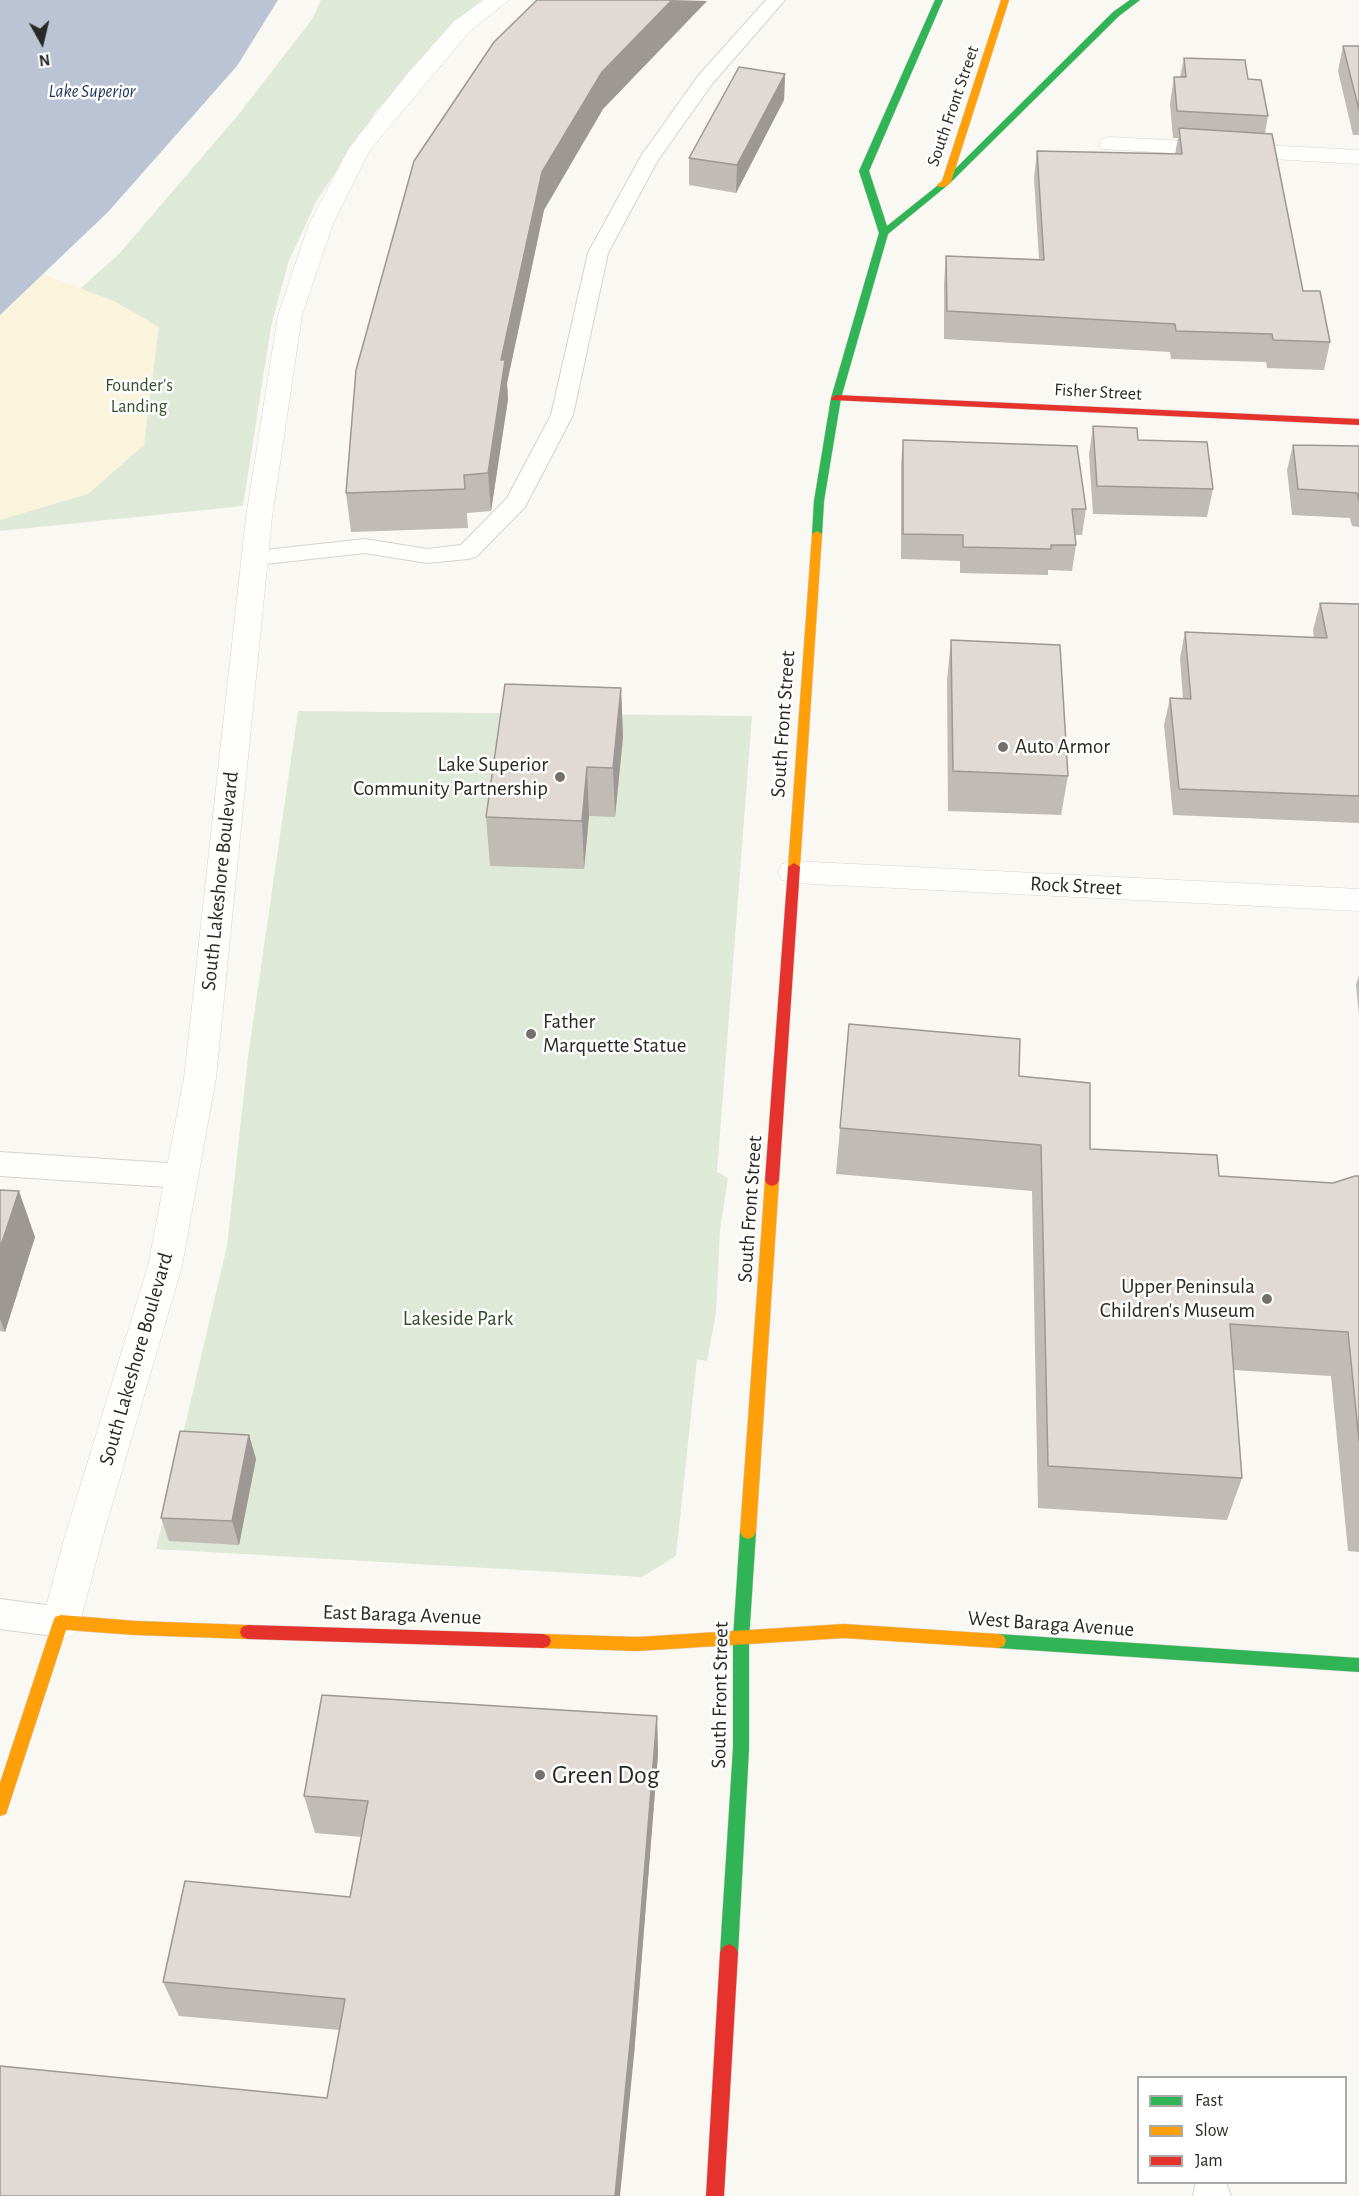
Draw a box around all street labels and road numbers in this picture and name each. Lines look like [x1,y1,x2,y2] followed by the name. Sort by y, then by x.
[922,43,984,169] street label: South Front Street
[1054,379,1142,405] street label: Fisher Street
[765,650,801,798] street label: South Front Street
[196,770,244,992] street label: South Lakeshore Boulevard
[1030,871,1122,901] street label: Rock Street
[732,1135,768,1283] street label: South Front Street
[94,1250,178,1468] street label: South Lakeshore Boulevard
[322,1600,482,1630] street label: East Baraga Avenue
[967,1606,1135,1642] street label: West Baraga Avenue
[706,1621,734,1769] street label: South Front Street

